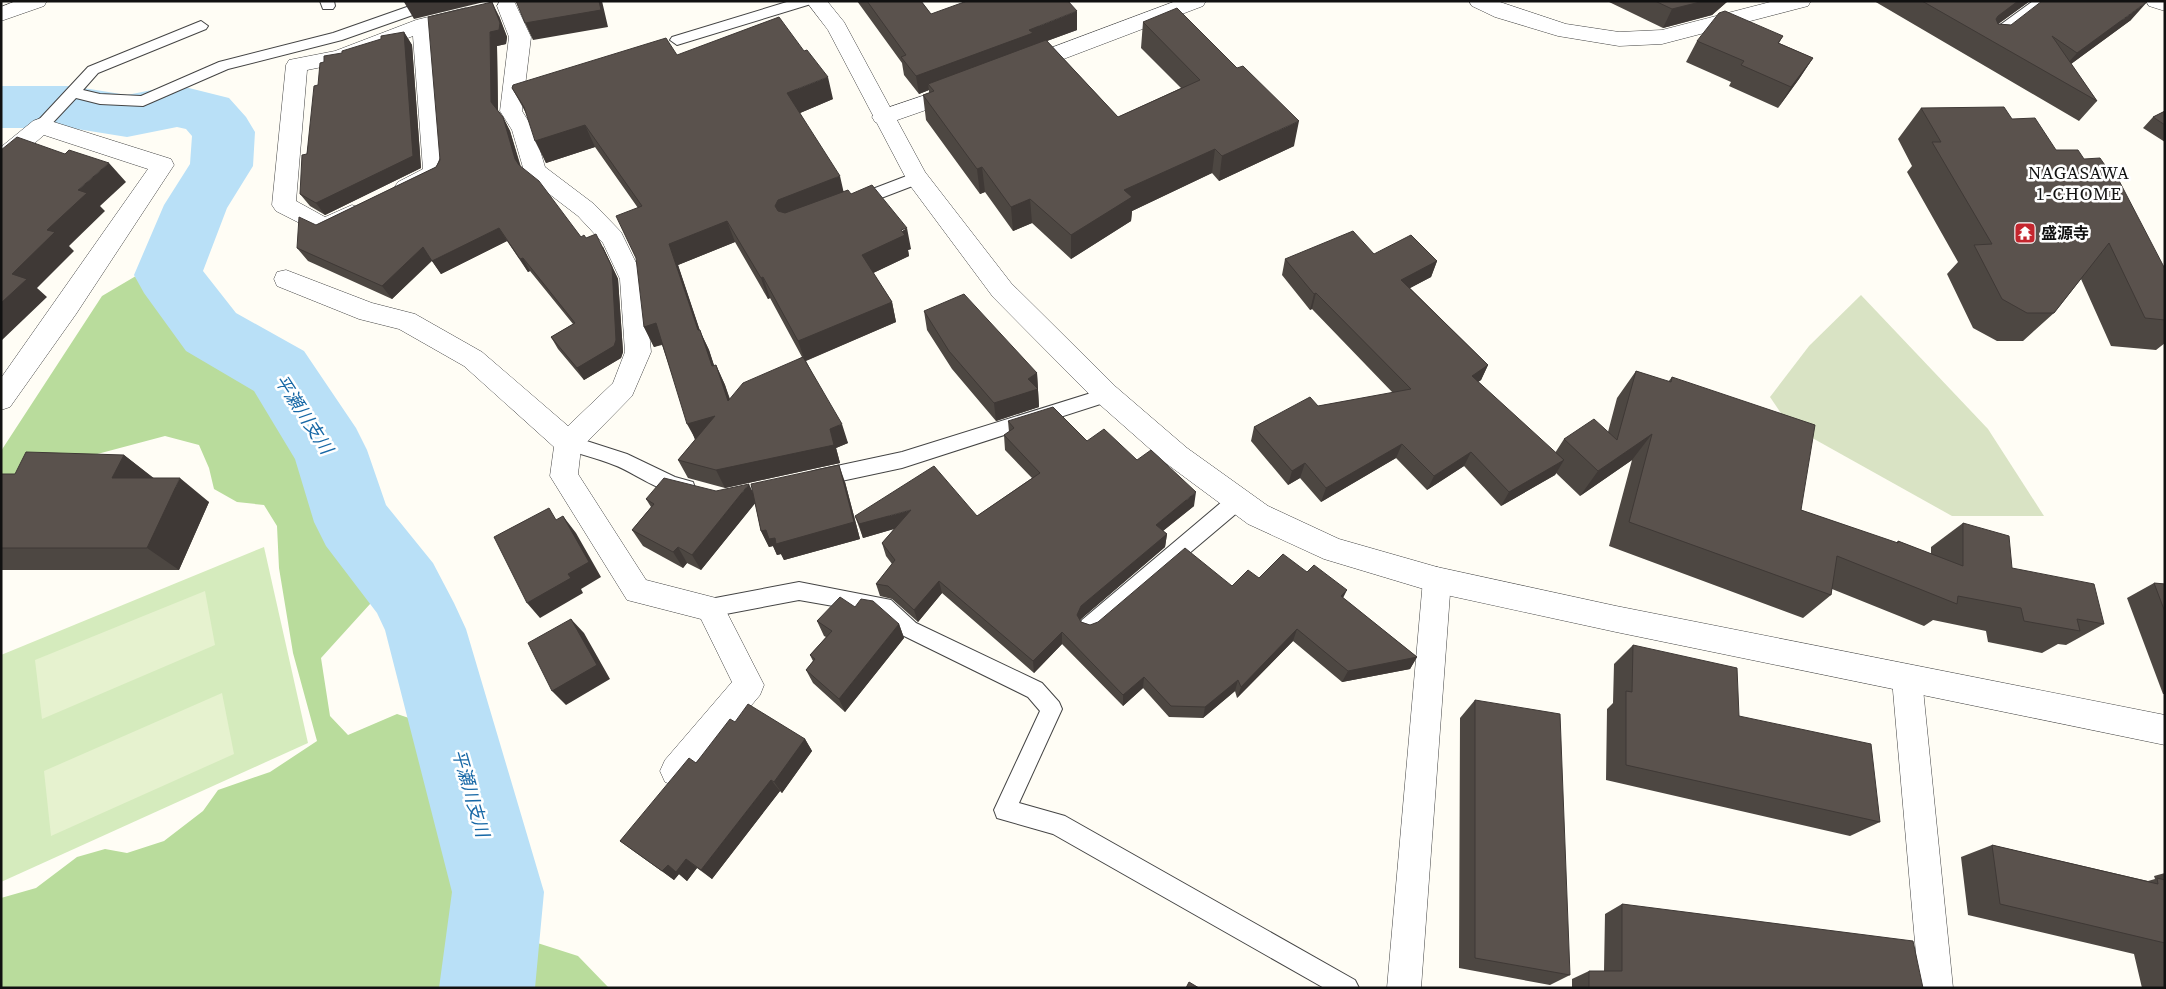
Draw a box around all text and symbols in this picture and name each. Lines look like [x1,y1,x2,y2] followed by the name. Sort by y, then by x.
[2028,160,2130,206] district label: NAGASAWA 1-CHOME
[2013,221,2037,245] temple icon: 盛源寺
[2041,222,2089,244] place label: 盛源寺
[269,369,340,460] water label: 平瀬川支川
[447,746,496,842] water label: 平瀬川支川

